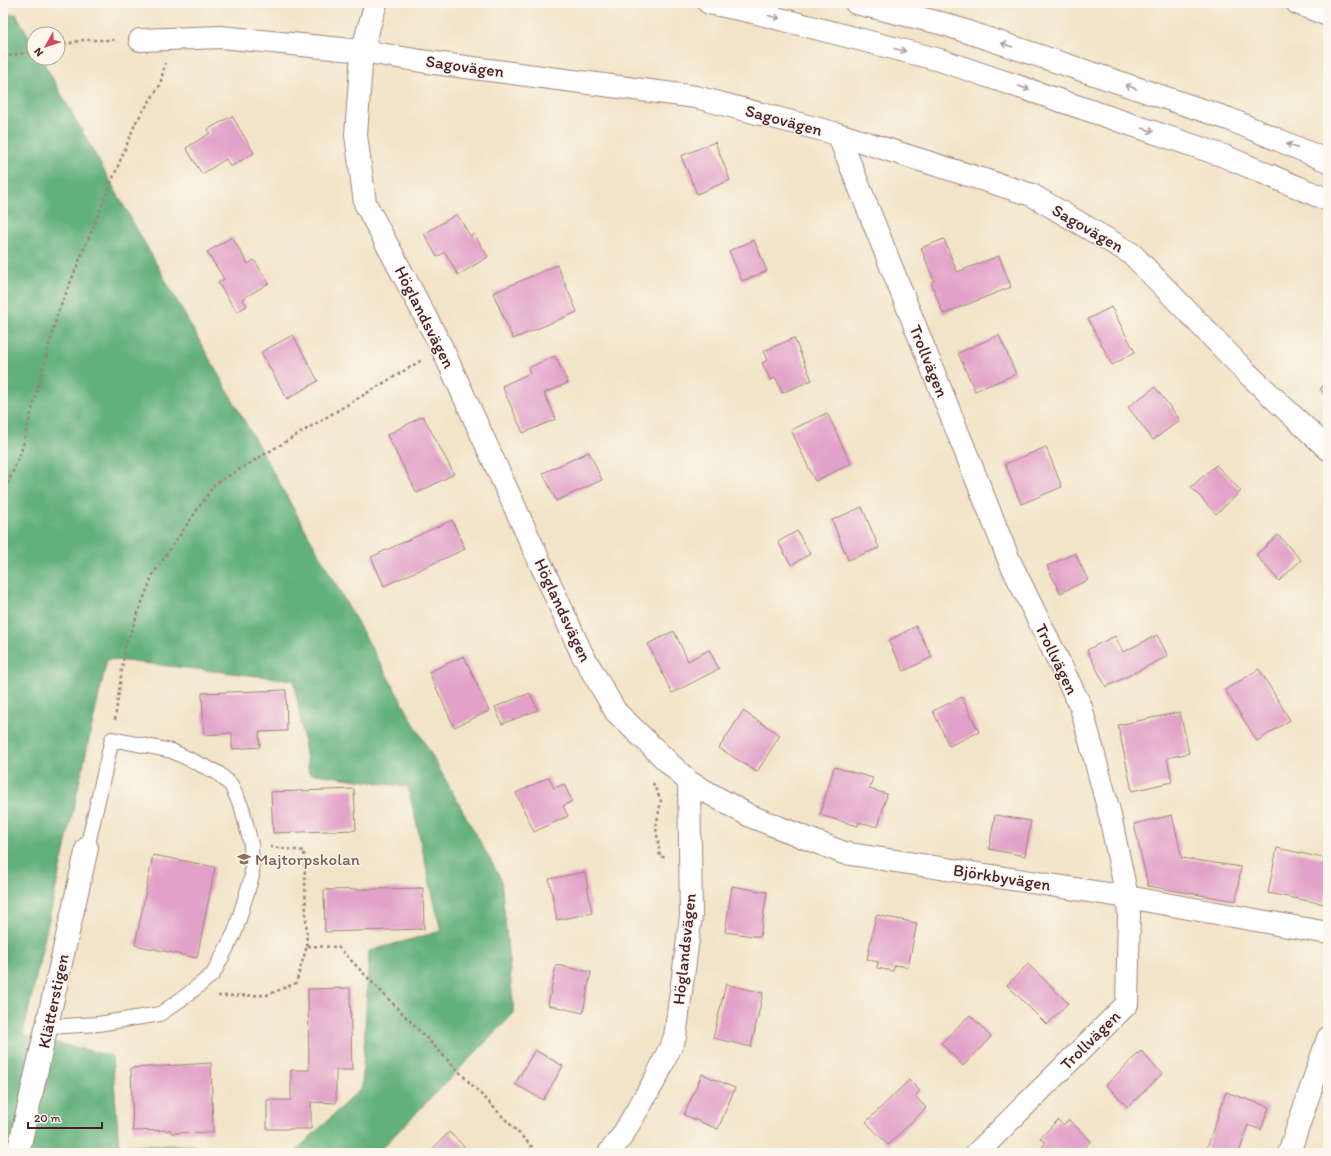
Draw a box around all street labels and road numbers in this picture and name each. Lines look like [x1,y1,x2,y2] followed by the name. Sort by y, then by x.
[424,51,506,81] street label: Sagovägen
[743,100,825,140] street label: Sagovägen
[1049,200,1128,257] street label: Sagovägen
[391,263,459,371] street label: Höglandsvägen
[905,322,953,400] street label: Trollvägen
[530,555,596,665] street label: Höglandsvägen
[1031,620,1083,698] street label: Trollvägen
[952,859,1052,895] street label: Björkbyvägen
[668,892,700,1006] street label: Höglandsvägen
[33,952,73,1050] street label: Klätterstigen
[1056,1006,1124,1074] street label: Trollvägen

